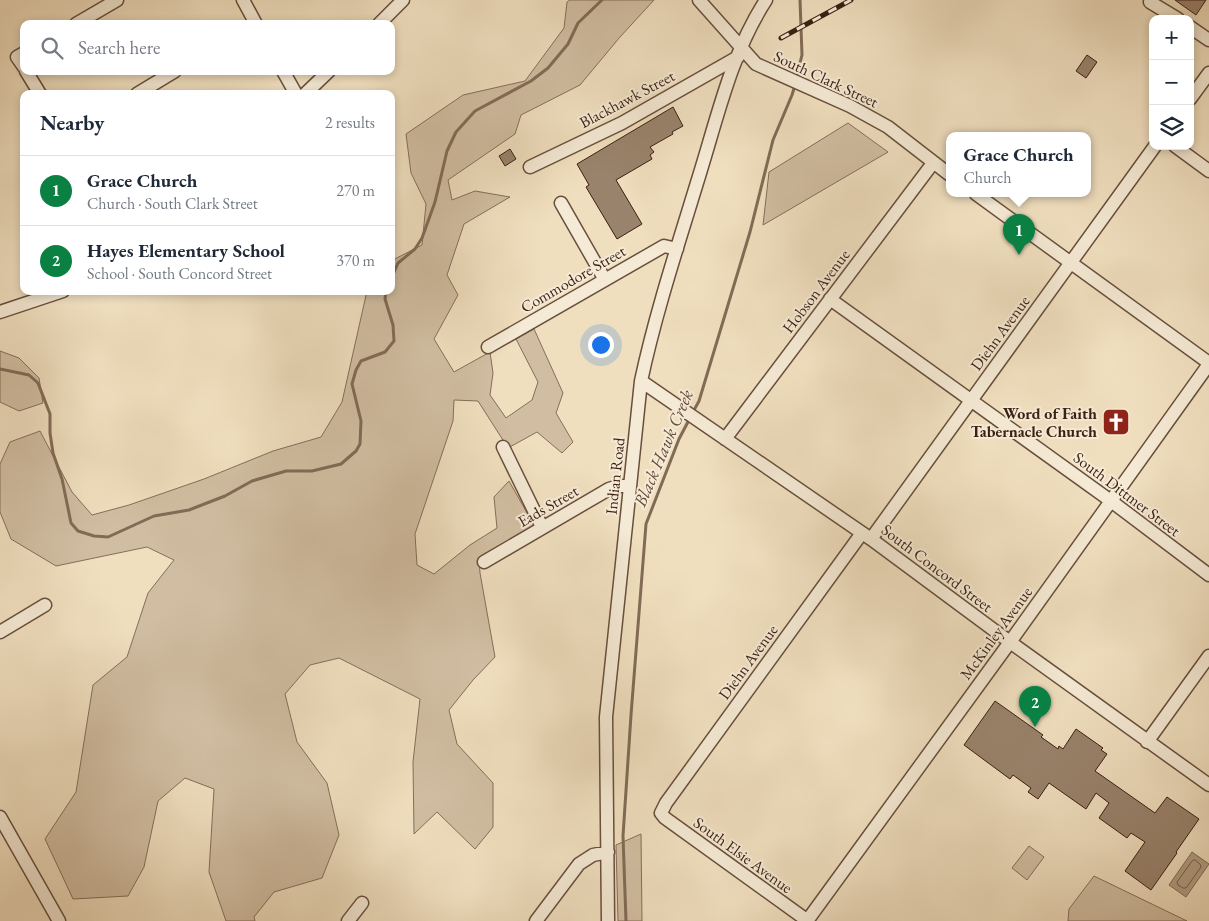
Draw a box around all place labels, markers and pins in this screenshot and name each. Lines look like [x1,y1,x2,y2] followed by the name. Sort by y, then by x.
[1003,214,1035,255] pin: 1
[970,403,1097,442] place label: Word of Faith Tabernacle Church
[1101,407,1131,437] church icon: Word of Faith Tabernacle Church
[1019,686,1051,727] pin: 2

